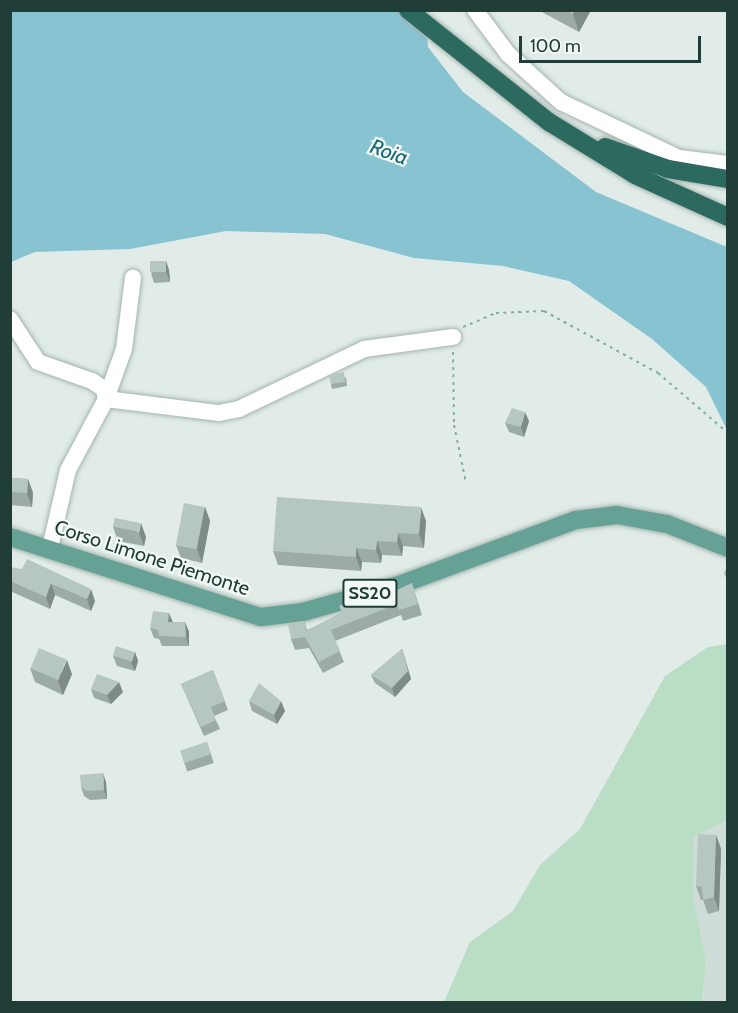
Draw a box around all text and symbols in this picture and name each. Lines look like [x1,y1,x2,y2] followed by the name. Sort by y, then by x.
[522,24,704,62] scale bar
[530,35,581,57] text: 100 m
[367,134,411,170] water label: Roia
[51,515,253,601] street label: Corso Limone Piemonte
[342,578,398,608] road number: SS20

